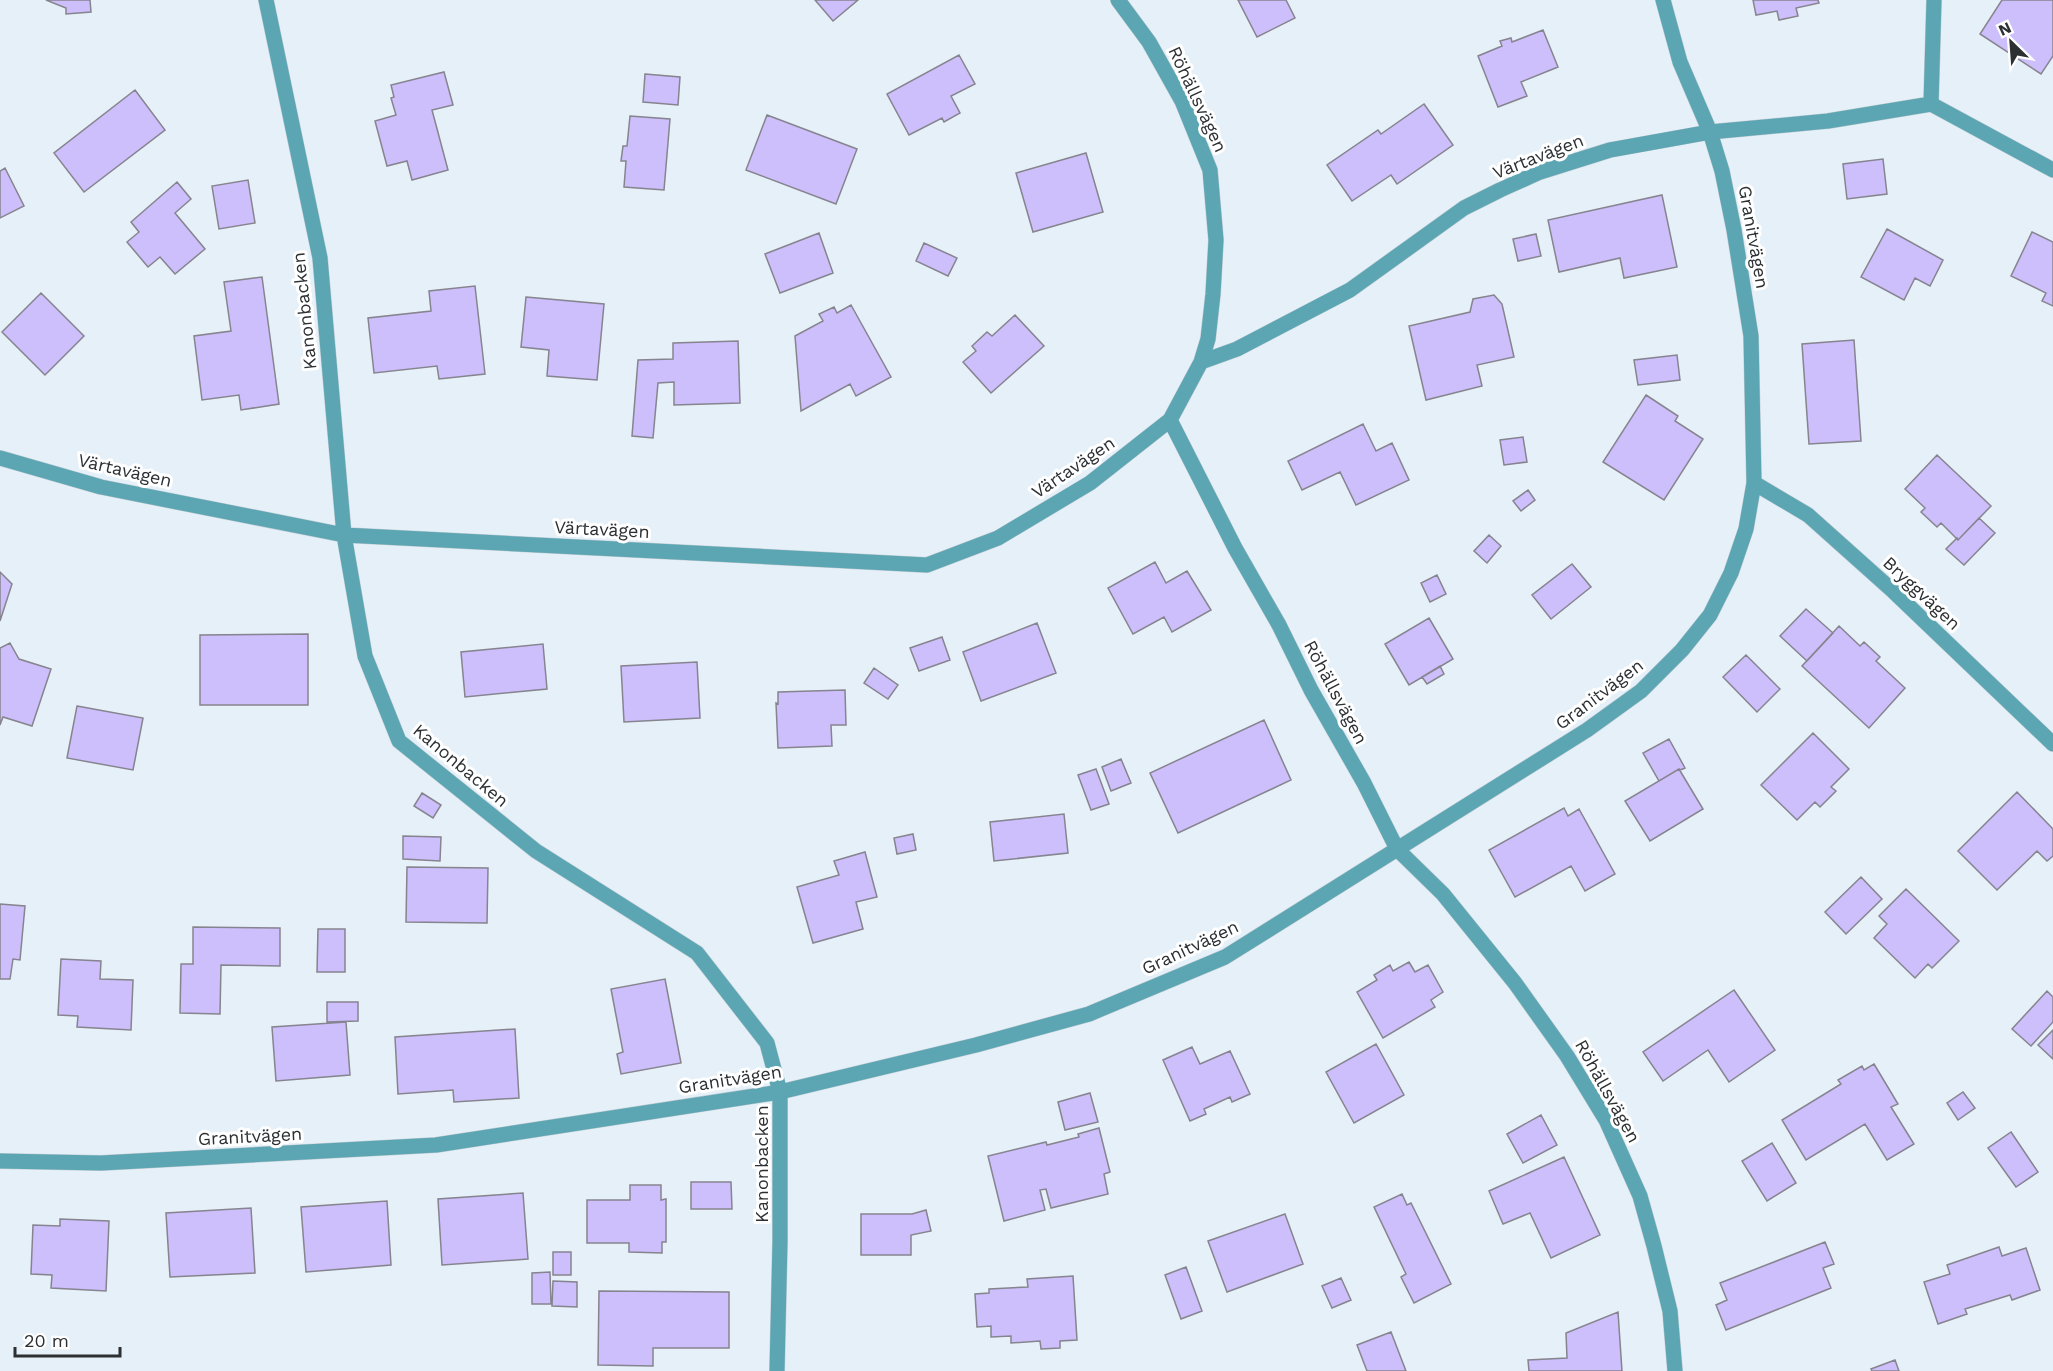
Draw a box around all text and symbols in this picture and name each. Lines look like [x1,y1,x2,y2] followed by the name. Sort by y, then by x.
[1981,12,2041,72] north arrow
[1995,18,2014,40] text: N
[1164,43,1232,155] street label: Röhällsvägen
[1490,129,1586,183] street label: Värtavägen
[1735,184,1773,290] street label: Granitvägen
[287,251,321,371] street label: Kanonbacken
[1028,432,1118,502] street label: Värtavägen
[76,449,174,491] street label: Värtavägen
[554,516,650,542] street label: Värtavägen
[1879,552,1965,634] street label: Bryggvägen
[1300,637,1372,747] street label: Röhällsvägen
[1551,654,1647,734] street label: Granitvägen
[409,719,513,811] street label: Kanonbacken
[1138,915,1242,979] street label: Granitvägen
[1571,1036,1645,1146] street label: Röhällsvägen
[677,1060,783,1098] street label: Granitvägen
[751,1105,772,1223] street label: Kanonbacken
[197,1123,303,1149] street label: Granitvägen
[15,1320,120,1358] scale bar
[24,1330,69,1351] text: 20 m

